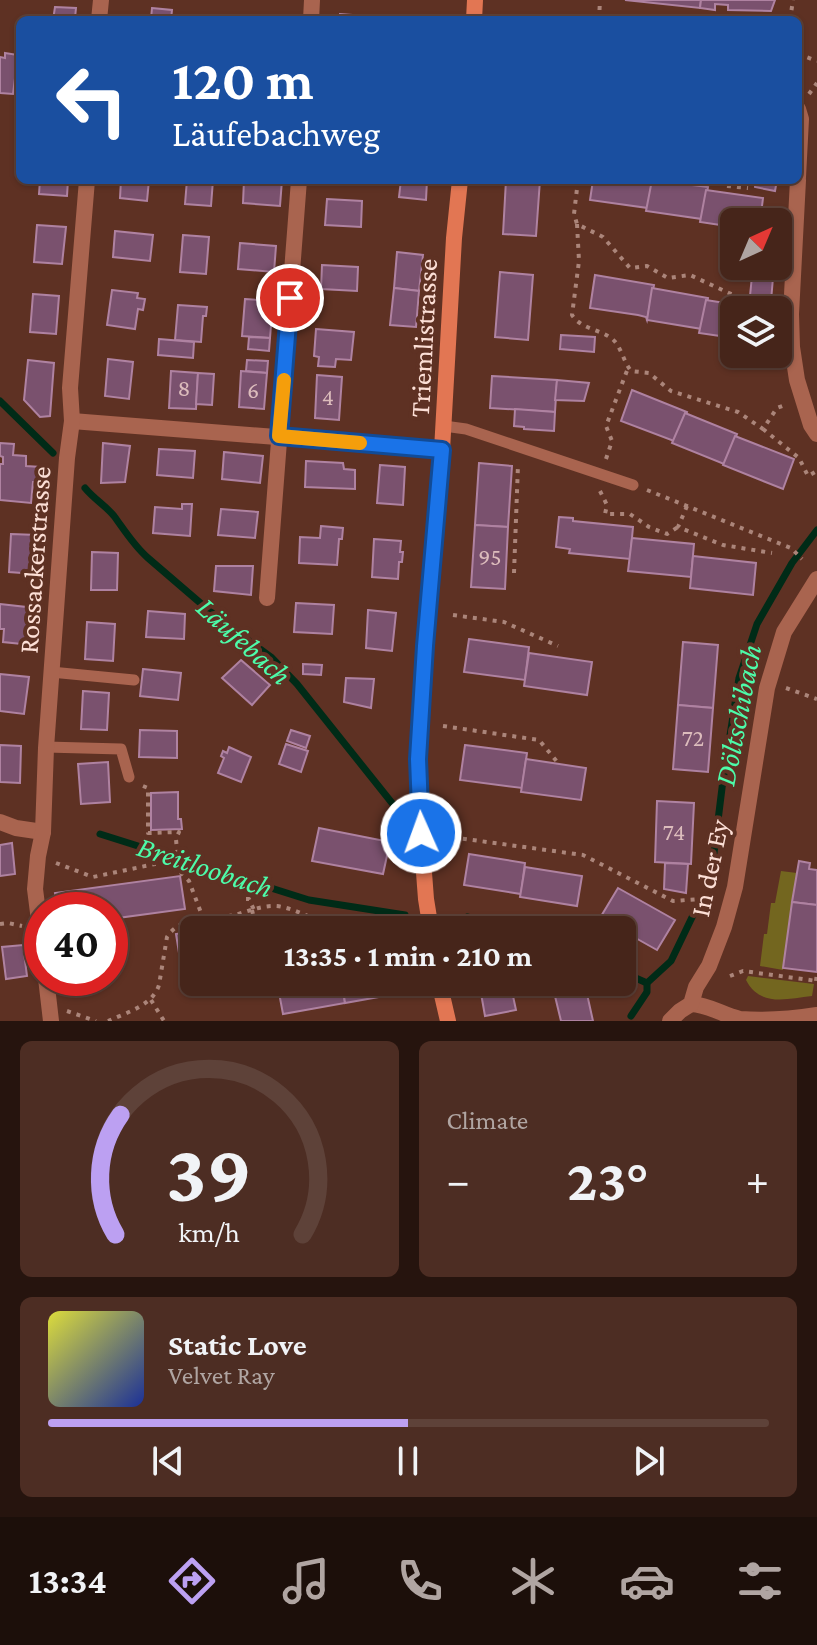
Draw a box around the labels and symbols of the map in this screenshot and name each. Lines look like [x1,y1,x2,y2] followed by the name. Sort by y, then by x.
[720,208,792,280] north arrow
[404,258,443,418] street label: Triemlistrasse
[256,264,324,332] pin
[178,374,190,401] house number: 8
[247,376,259,403] house number: 6
[322,383,334,410] house number: 4
[12,465,57,655] street label: Rossackerstrasse
[478,543,502,570] house number: 95
[190,590,298,692] water label: Läufebach
[708,641,767,789] water label: Döltschibach
[682,724,704,751] house number: 72
[379,791,463,875] position arrow
[684,816,735,920] street label: In der Ey
[663,818,685,845] house number: 74
[134,829,277,904] water label: Breitloobach
[24,892,128,996] speed limit sign: 40

